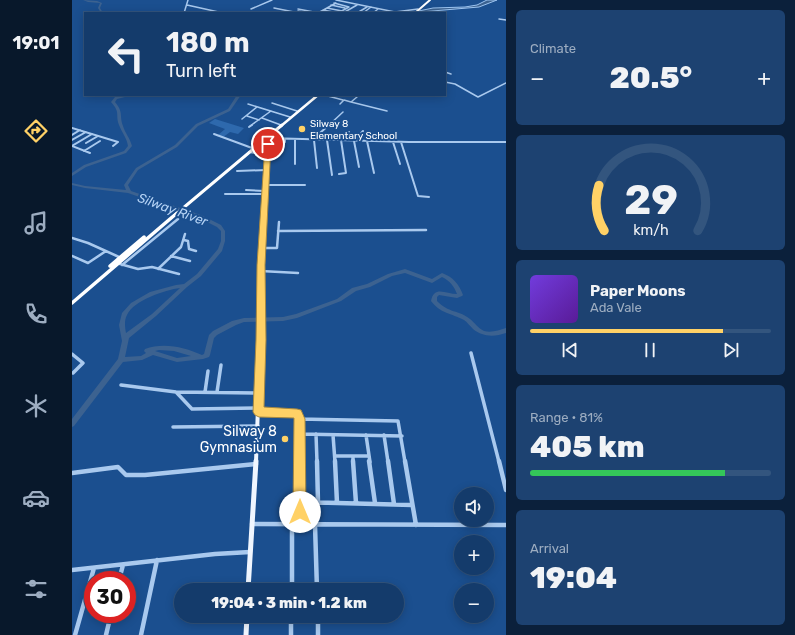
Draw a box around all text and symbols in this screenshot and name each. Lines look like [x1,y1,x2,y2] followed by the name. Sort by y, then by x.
[166,26,250,59] text: 180 m
[100,28,152,80] icon: left
[13,32,59,54] text: 19:01
[530,41,576,56] text: Climate
[166,60,236,82] text: Turn left
[609,60,692,96] text: 20.5°
[530,65,544,92] text: −
[757,65,771,92] text: +
[22,117,50,145] icon: directions
[310,118,397,142] place label: Silway 8 Elementary School
[297,124,307,134] marker: Silway 8 Elementary School
[251,127,285,161] pin
[257,133,279,155] icon: arrive
[624,174,677,223] text: 29
[136,190,211,229] water label: Silway River
[22,209,50,237] icon: music
[633,221,668,238] text: km/h
[590,282,686,300] text: Paper Moons
[22,300,50,328] icon: phone
[590,300,642,315] text: Ada Vale
[559,339,581,361] icon: previous
[639,339,661,361] icon: pause
[720,339,742,361] icon: next
[22,392,50,420] icon: climate
[530,410,603,425] text: Range · 81%
[200,423,277,456] place label: Silway 8 Gymnasium
[530,429,645,465] text: 405 km
[280,434,290,444] marker: Silway 8 Gymnasium
[22,484,50,512] icon: car
[454,487,494,623] map controls
[454,487,494,527] button: sound
[279,491,321,533] position arrow
[454,535,494,575] button: +
[530,541,569,556] text: Arrival
[530,560,617,596] text: 19:04
[84,571,136,623] speed limit sign: 30
[22,575,50,603] icon: filters
[454,583,494,623] button: −
[211,594,367,612] text: 19:04 · 3 min · 1.2 km

